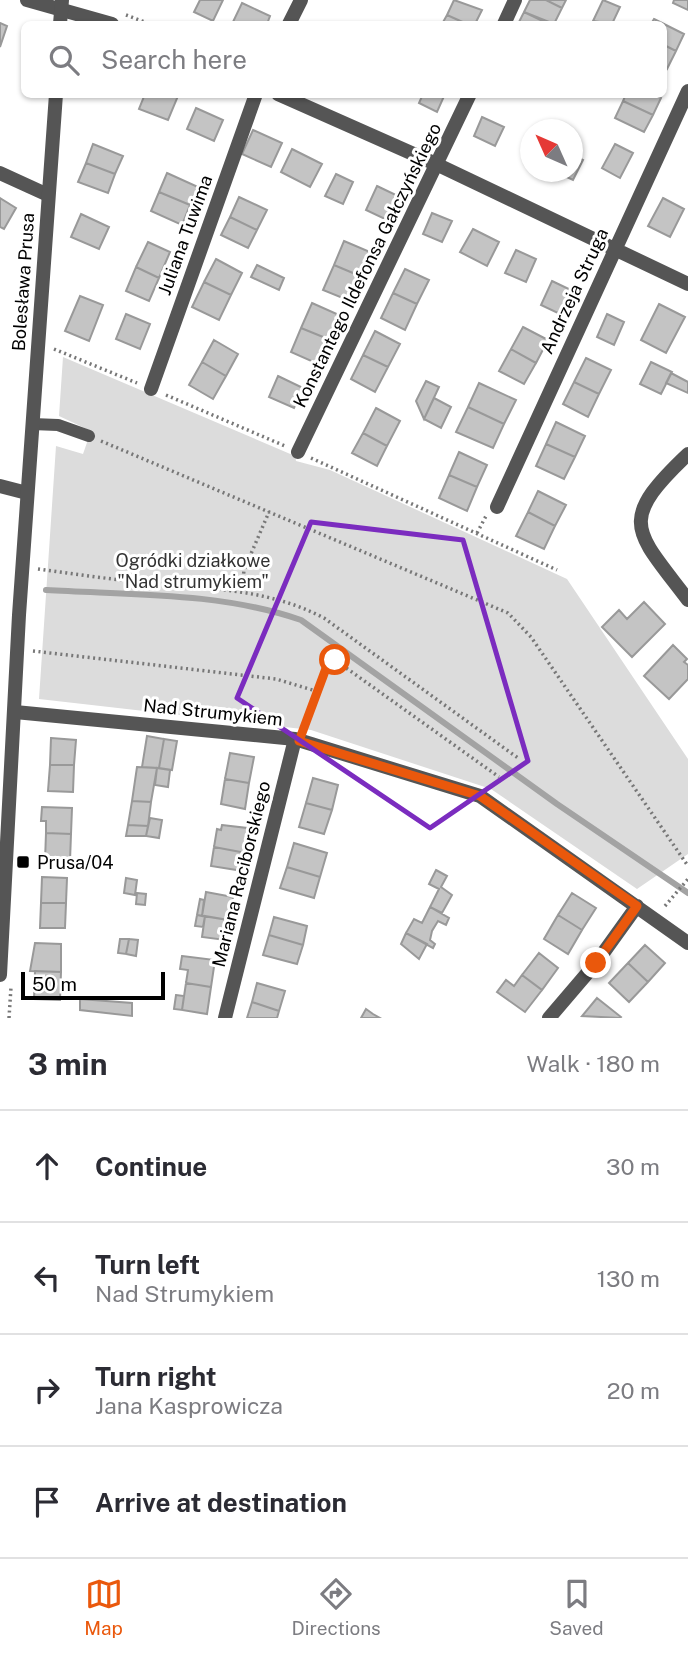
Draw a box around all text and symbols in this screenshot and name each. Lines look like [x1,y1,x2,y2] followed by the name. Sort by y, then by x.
[21,21,667,98] search box
[45,41,83,79] icon: search
[101,44,247,75] text: Search here
[289,119,445,411] street label: Konstantego Ildefonsa Gałczyńskiego
[520,119,583,182] north arrow
[154,172,216,298] street label: Juliana Tuwima
[8,212,38,352] street label: Bolesława Prusa
[536,225,612,357] street label: Andrzeja Struga
[116,550,270,592] park label: Ogródki działkowe "Nad strumykiem"
[319,644,350,675] route start
[142,694,284,730] street label: Nad Strumykiem
[208,779,274,969] street label: Mariana Raciborskiego
[37,852,114,873] place label: Prusa/04
[15,854,31,870] marker: Prusa/04
[580,947,611,978] route end
[21,969,164,1001] scale bar
[32,973,77,995] text: 50 m
[28,1046,107,1082] text: 3 min
[527,1050,660,1077] text: Walk · 180 m
[28,1147,66,1185] icon: ahead
[95,1151,207,1182] text: Continue
[606,1153,660,1180] text: 30 m
[95,1249,200,1280] text: Turn left
[28,1259,66,1297] icon: left
[597,1265,660,1292] text: 130 m
[95,1280,274,1307] text: Nad Strumykiem
[95,1361,217,1392] text: Turn right
[28,1371,66,1409] icon: right
[607,1377,660,1404] text: 20 m
[95,1392,283,1419] text: Jana Kasprowicza
[28,1483,66,1521] icon: arrive
[95,1487,347,1518] text: Arrive at destination
[84,1575,123,1639] tab: Map
[291,1575,381,1639] tab: Directions
[549,1575,604,1639] tab: Saved

